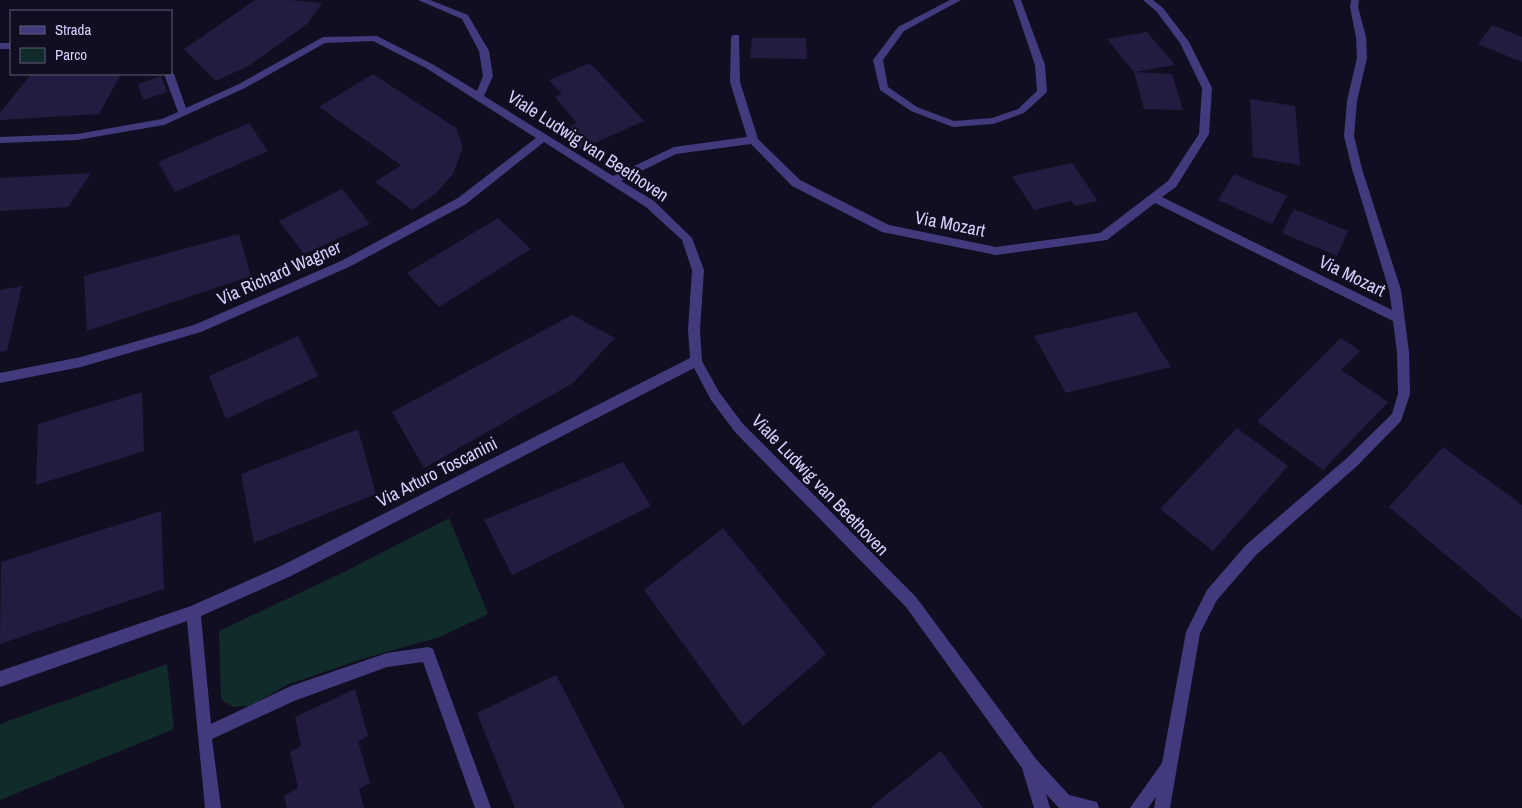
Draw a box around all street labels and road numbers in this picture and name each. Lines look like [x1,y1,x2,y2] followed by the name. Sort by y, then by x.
[503,84,674,207] street label: Viale Ludwig van Beethoven
[913,204,987,243] street label: Via Mozart
[213,234,345,311] street label: Via Richard Wagner
[1315,249,1390,302] street label: Via Mozart
[746,408,895,561] street label: Viale Ludwig van Beethoven
[372,430,501,513] street label: Via Arturo Toscanini

